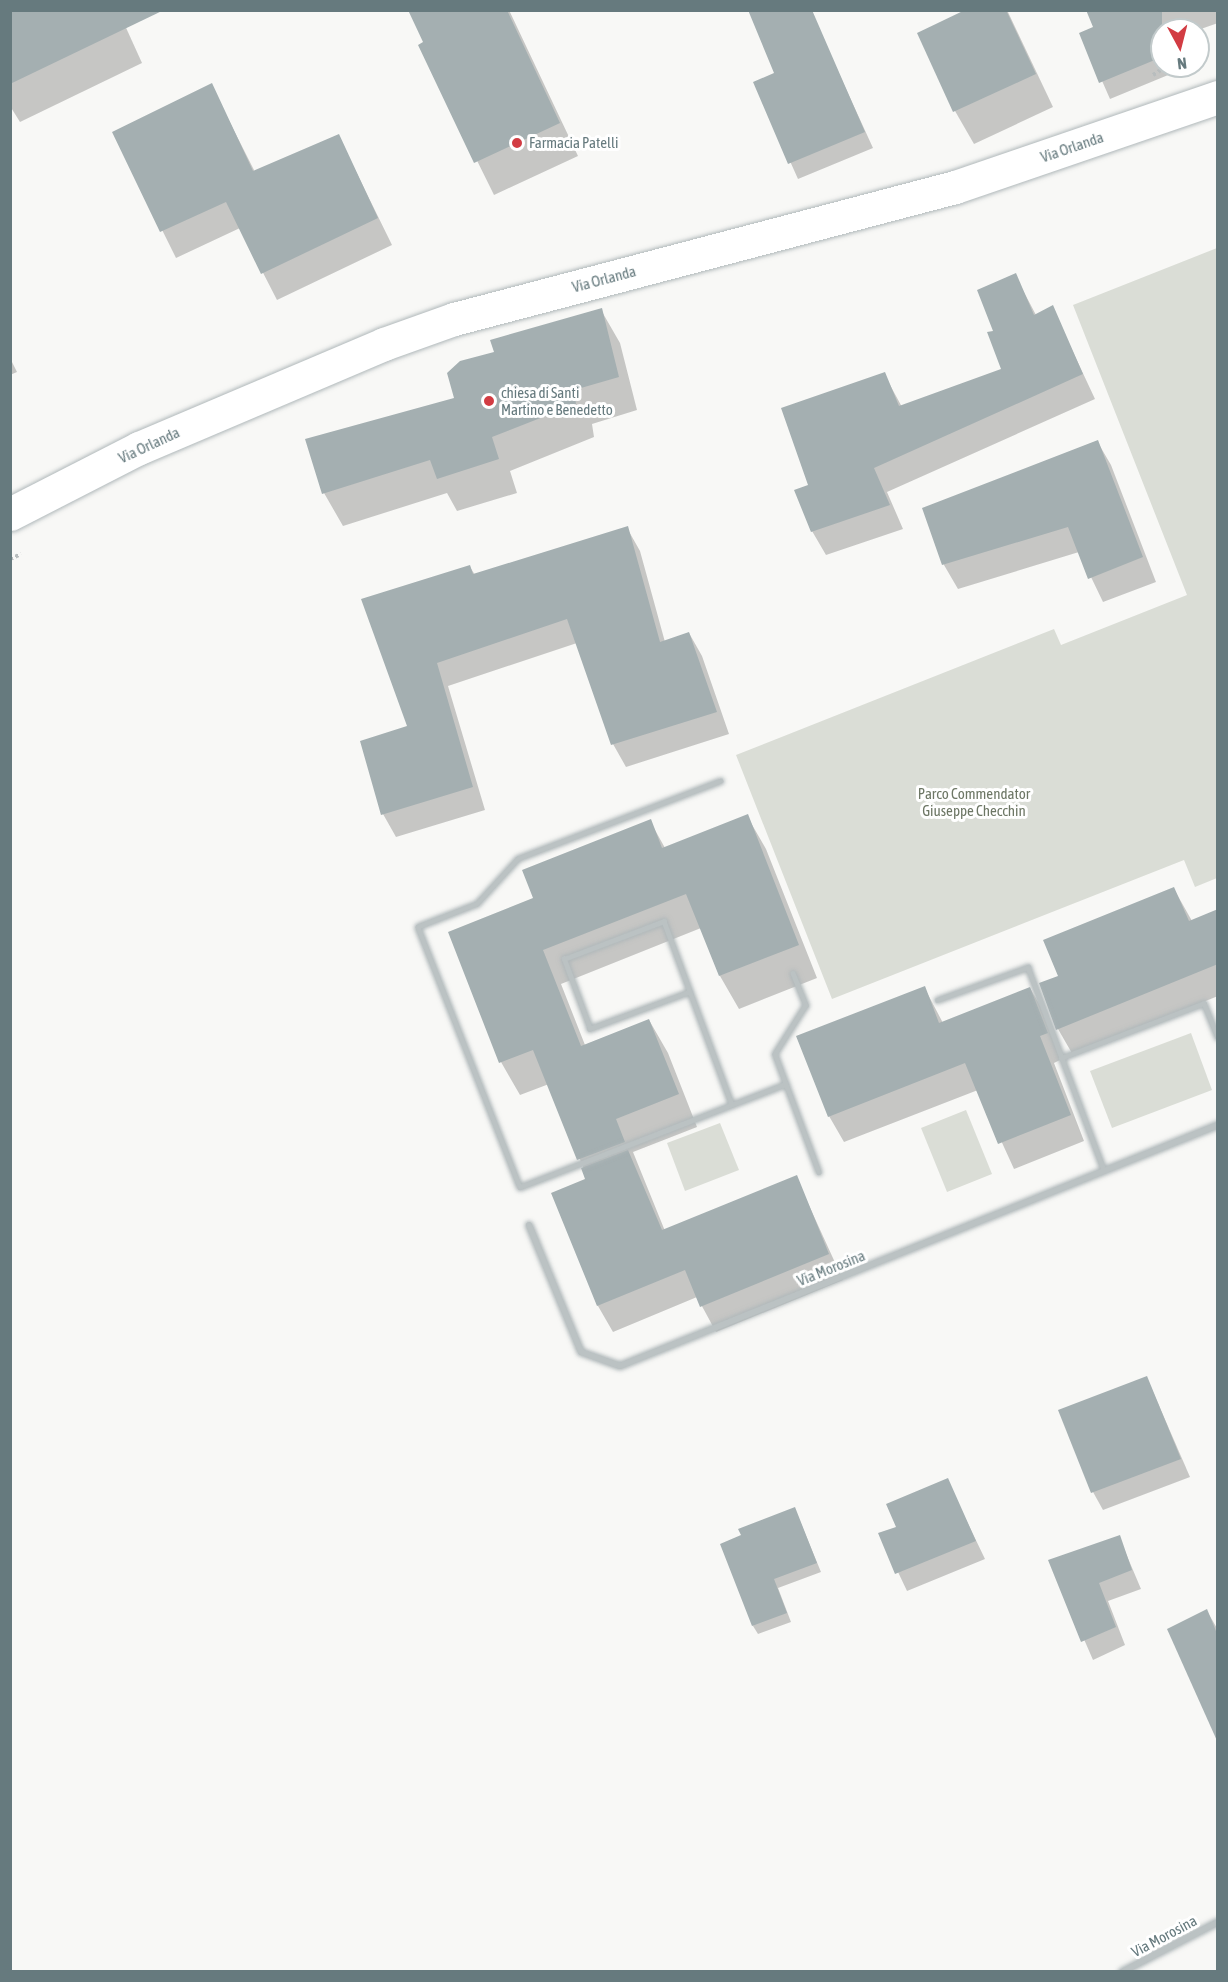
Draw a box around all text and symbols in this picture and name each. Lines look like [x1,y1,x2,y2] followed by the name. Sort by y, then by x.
[1150,18,1210,78] north arrow
[1176,54,1188,73] text: N
[1038,128,1106,166] street label: Via Orlanda
[529,134,618,152] place label: Farmacia Patelli
[510,136,524,150] marker: Farmacia Patelli
[570,262,638,296] street label: Via Orlanda
[501,383,613,418] place label: chiesa di Santi Martino e Benedetto
[482,394,496,408] marker: chiesa di Santi Martino e Benedetto
[116,423,182,467] street label: Via Orlanda
[918,784,1030,819] park label: Parco Commendator Giuseppe Checchin
[795,1246,867,1290] street label: Via Morosina
[1128,1911,1200,1961] street label: Via Morosina

